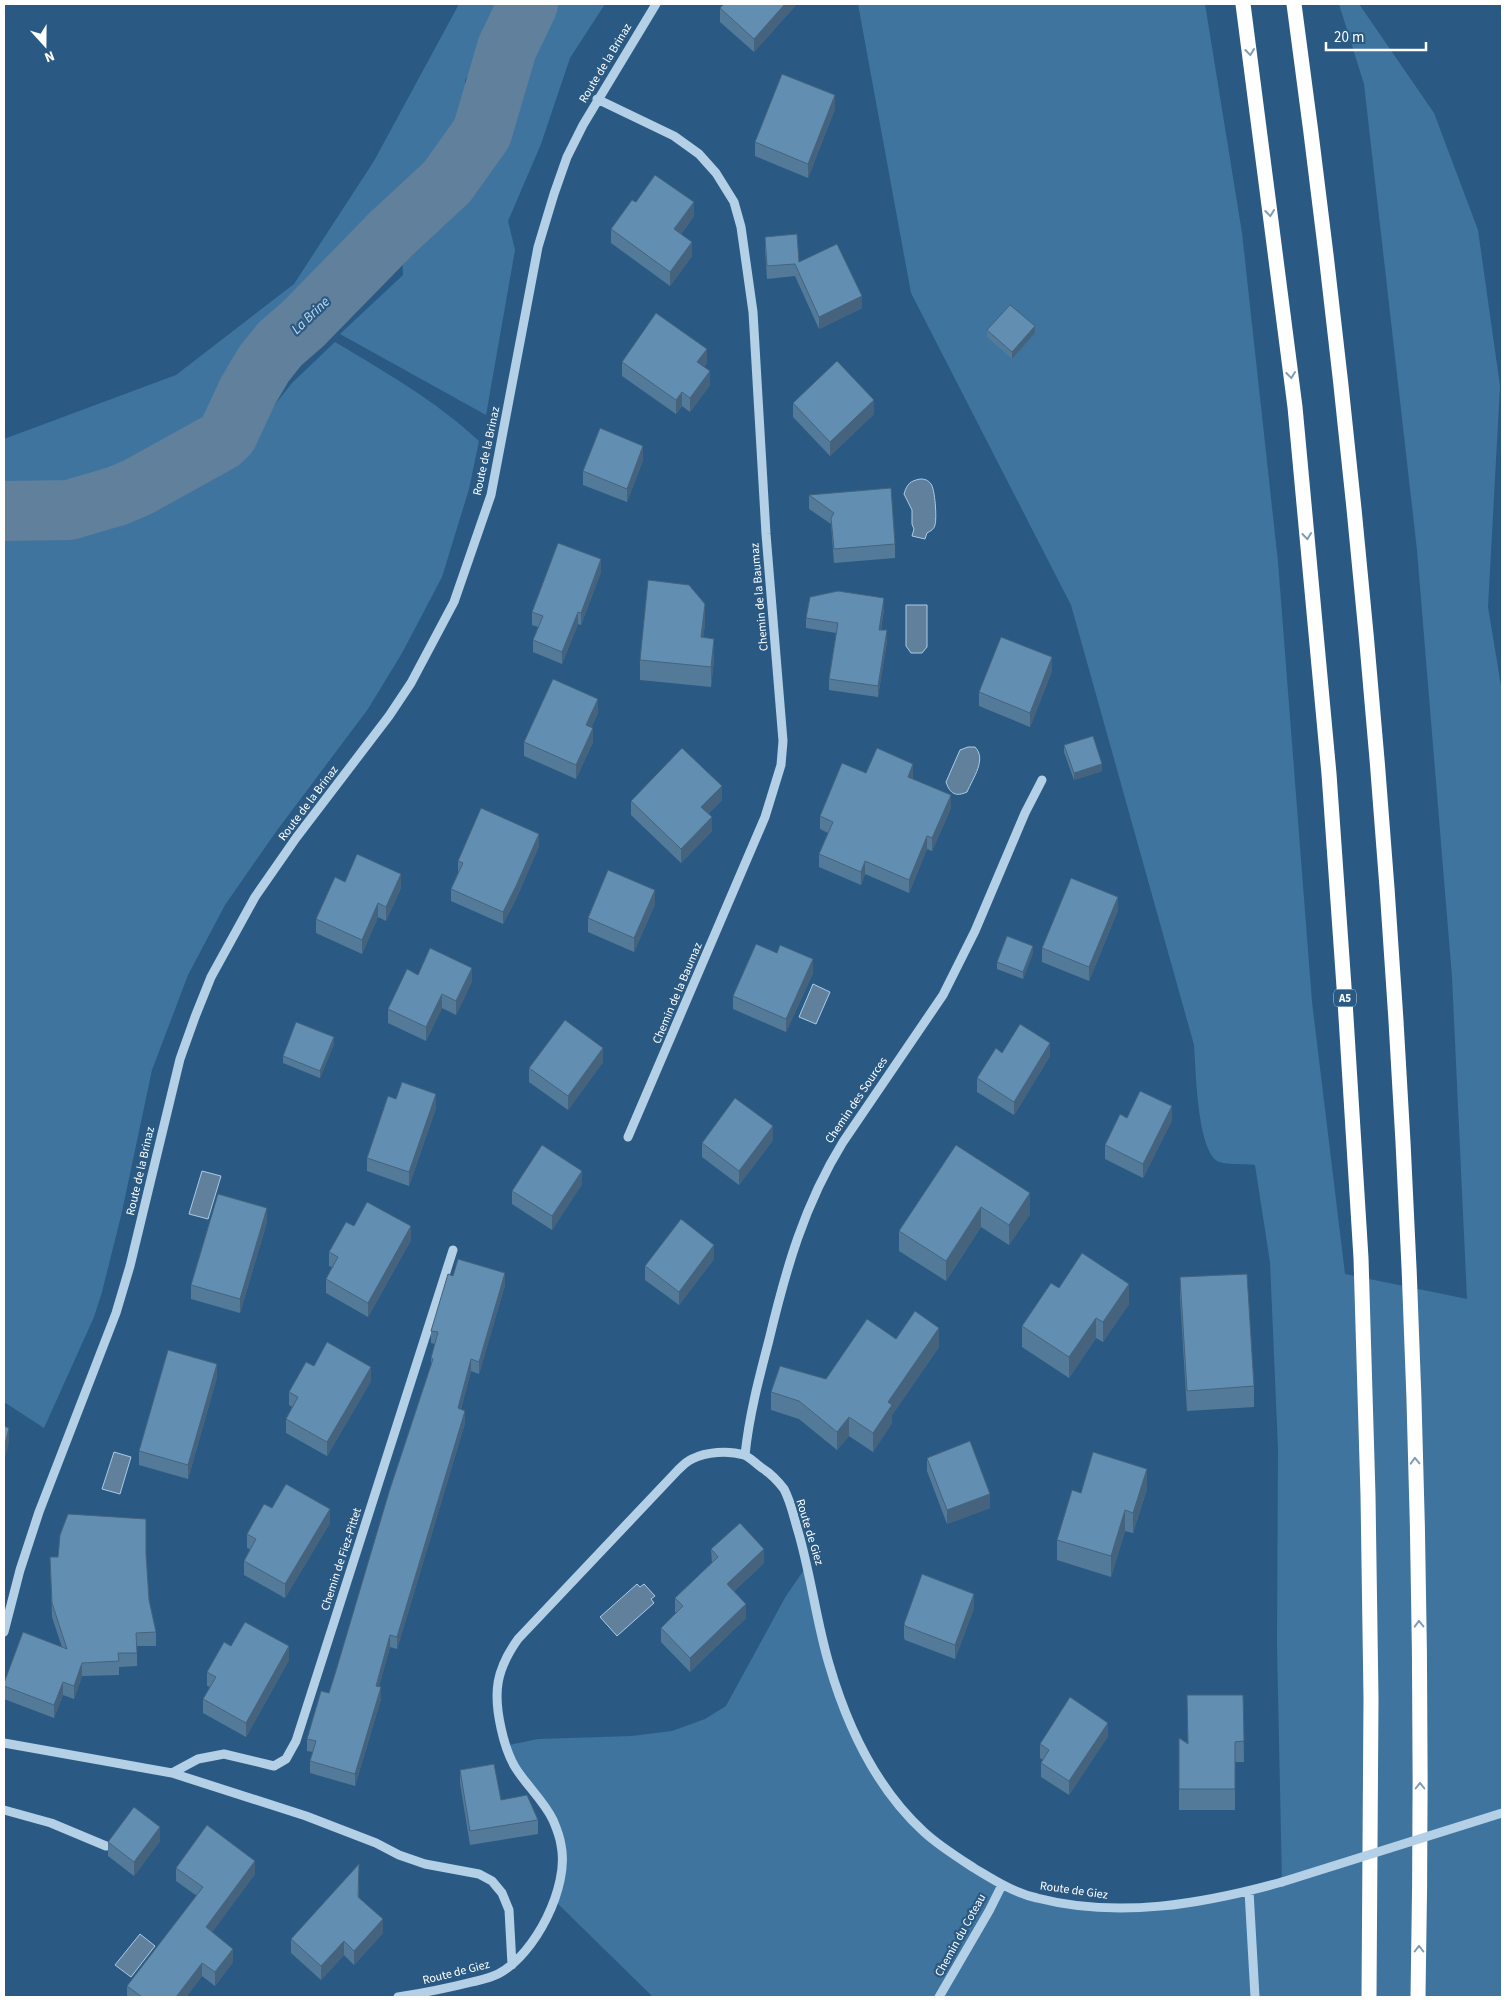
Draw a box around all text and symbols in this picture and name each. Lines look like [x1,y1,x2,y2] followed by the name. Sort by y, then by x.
[20,20,70,70] north arrow
[575,20,636,106] street label: Route de la Brinaz
[1326,20,1426,52] scale bar
[1334,27,1364,48] text: 20 m
[41,45,57,67] text: N
[1244,48,1255,56] one-way arrow
[1265,209,1275,218] one-way arrow
[287,292,335,339] water label: La Brine
[1285,371,1296,379] one-way arrow
[469,405,504,497] street label: Route de la Brinaz
[1301,532,1312,540] one-way arrow
[746,542,773,652] street label: Chemin de la Baumaz
[274,762,342,845] street label: Route de la Brinaz
[648,940,706,1046] street label: Chemin de la Baumaz
[1334,990,1356,1006] road number: A5
[821,1054,892,1147] street label: Chemin des Sources
[122,1125,159,1217] street label: Route de la Brinaz
[1410,1457,1421,1465] one-way arrow
[791,1497,828,1567] street label: Route de Giez
[317,1506,366,1613] street label: Chemin de Fiez-Pittet
[1414,1619,1424,1627] one-way arrow
[1415,1782,1425,1790] one-way arrow
[1039,1877,1109,1904] street label: Route de Giez
[931,1891,990,1980] street label: Chemin du Coteau
[1414,1944,1424,1952] one-way arrow
[421,1956,491,1989] street label: Route de Giez

